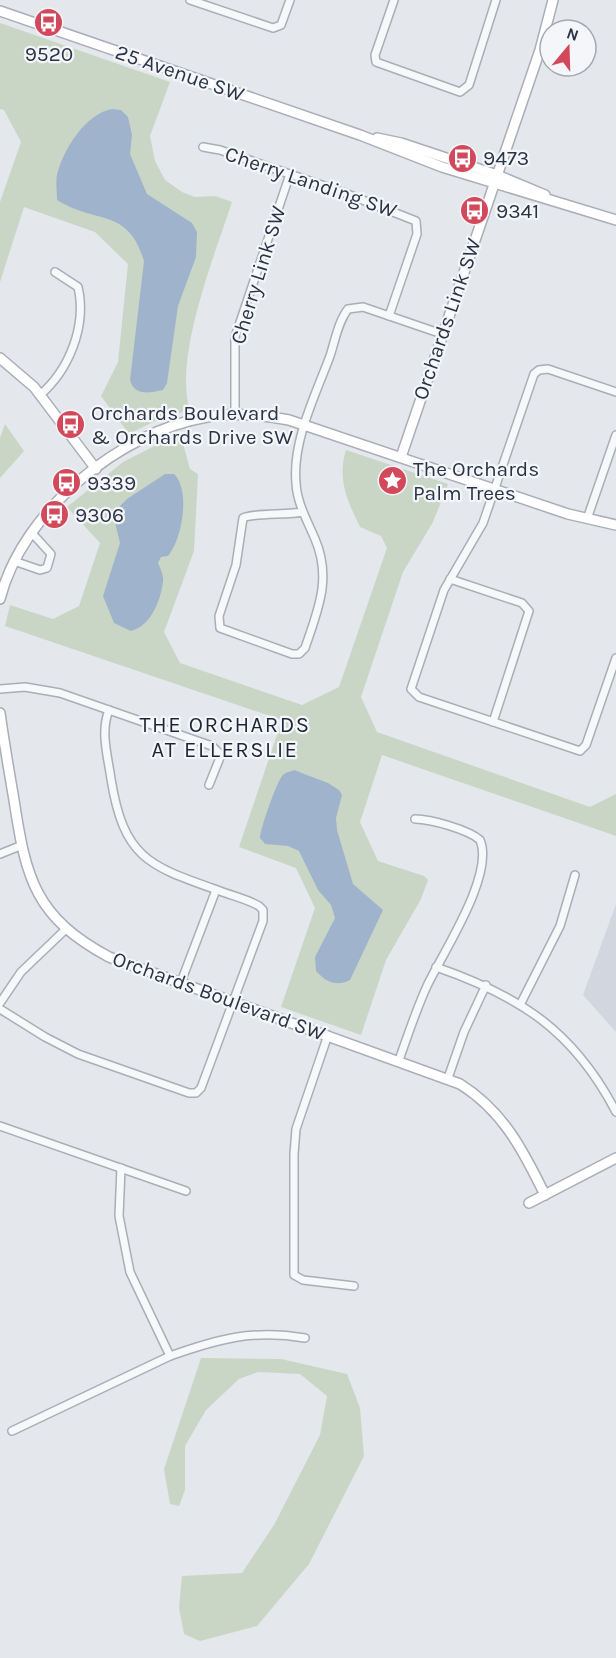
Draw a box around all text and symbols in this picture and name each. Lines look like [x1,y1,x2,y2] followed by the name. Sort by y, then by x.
[33,7,65,39] bus stop icon: 9520
[538,18,598,78] north arrow
[564,23,581,45] text: N
[112,40,248,106] street label: 25 Avenue SW
[25,42,73,66] place label: 9520
[222,141,400,223] street label: Cherry Landing SW
[446,142,478,174] bus stop icon: 9473
[483,146,529,170] place label: 9473
[459,195,491,227] bus stop icon: 9341
[496,199,539,223] place label: 9341
[226,203,290,347] street label: Cherry Link SW
[408,235,486,403] street label: Orchards Link SW
[91,401,293,449] place label: Orchards Boulevard & Orchards Drive SW
[54,409,86,441] bus stop icon: Orchards Boulevard & Orchards Drive SW
[413,457,539,505] place label: The Orchards Palm Trees
[376,465,408,497] place icon: The Orchards Palm Trees
[50,467,82,499] bus stop icon: 9339
[87,471,136,495] place label: 9339
[38,499,70,531] bus stop icon: 9306
[75,503,124,527] place label: 9306
[139,712,311,763] district label: THE ORCHARDS AT ELLERSLIE
[109,946,329,1046] street label: Orchards Boulevard SW

